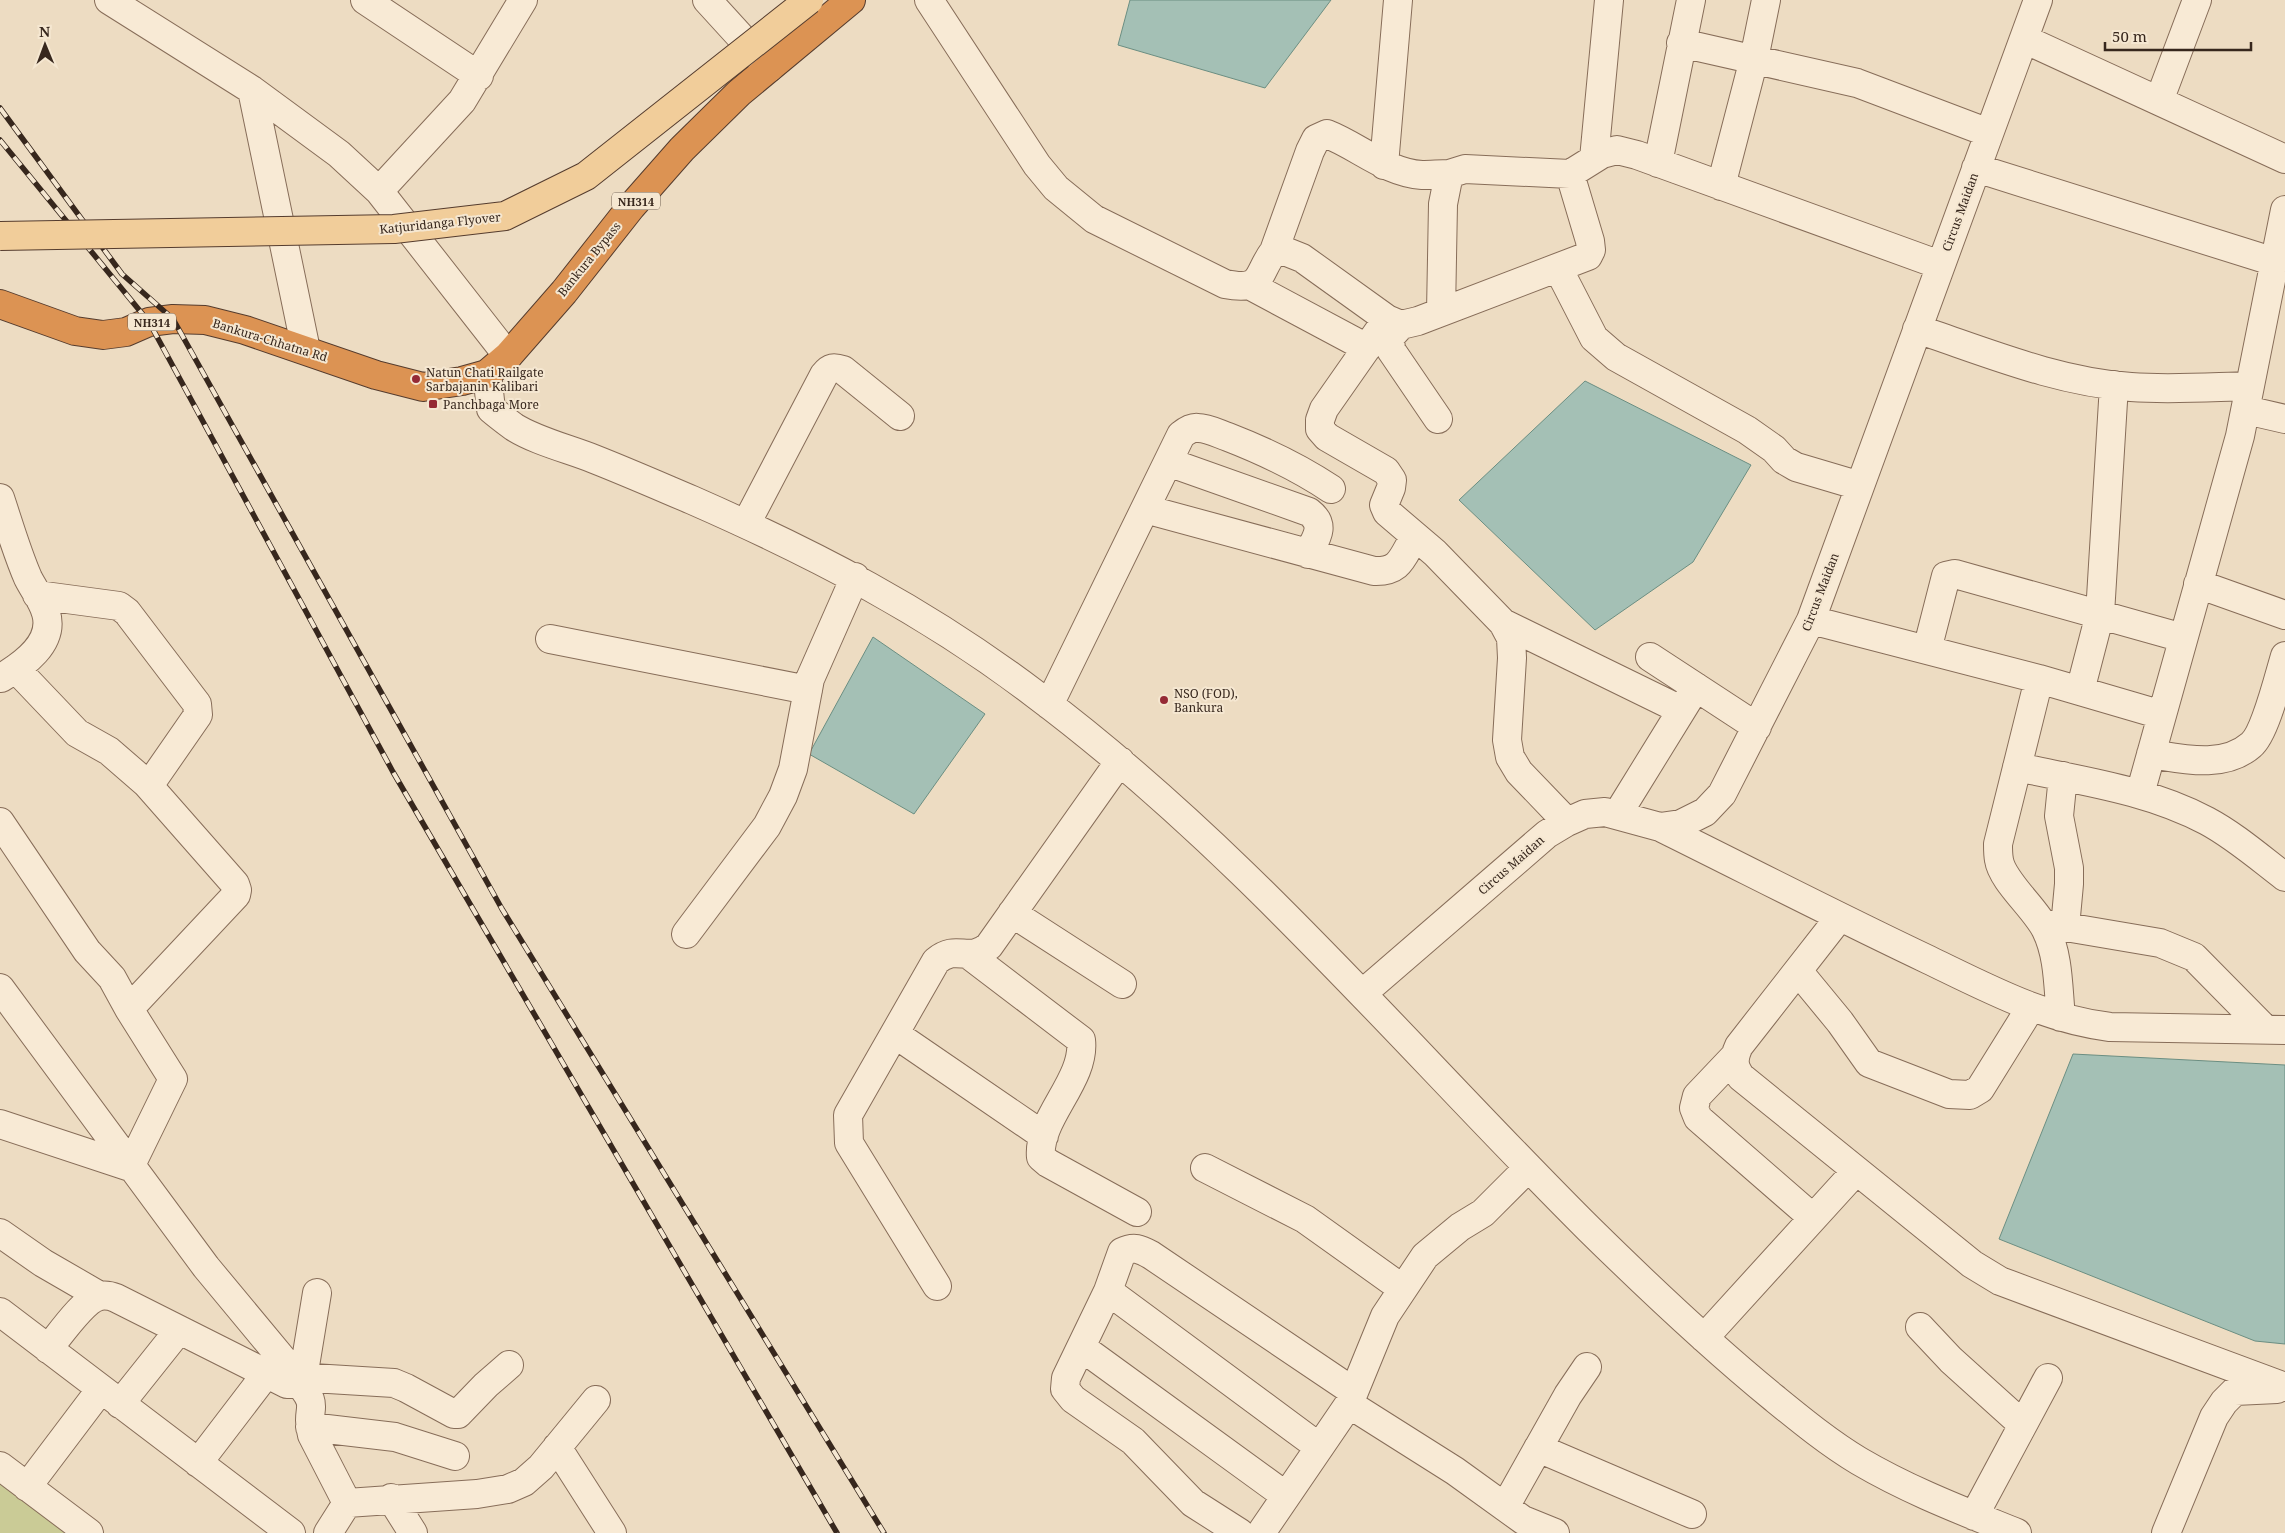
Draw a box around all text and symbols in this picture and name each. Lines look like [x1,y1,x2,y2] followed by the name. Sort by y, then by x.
[20,20,70,70] north arrow
[2105,20,2251,52] scale bar
[39,22,50,41] text: N
[2112,26,2147,46] text: 50 m
[1938,170,1982,254] street label: Circus Maidan
[612,192,660,210] road number: NH314
[379,208,502,238] street label: Katjuridanga Flyover
[554,218,624,300] street label: Bankura Bypass
[128,314,176,331] road number: NH314
[210,314,330,366] street label: Bankura-Chhatna Rd
[426,364,544,395] place label: Natun Chati Railgate Sarbajanin Kalibari
[410,373,422,385] marker: Natun Chati Railgate Sarbajanin Kalibari
[443,396,539,413] place label: Panchbaga More
[427,398,439,410] marker: Panchbaga More
[1797,550,1843,634] street label: Circus Maidan
[1174,685,1238,716] place label: NSO (FOD), Bankura
[1158,694,1170,706] marker: NSO (FOD), Bankura
[1474,831,1548,899] street label: Circus Maidan

